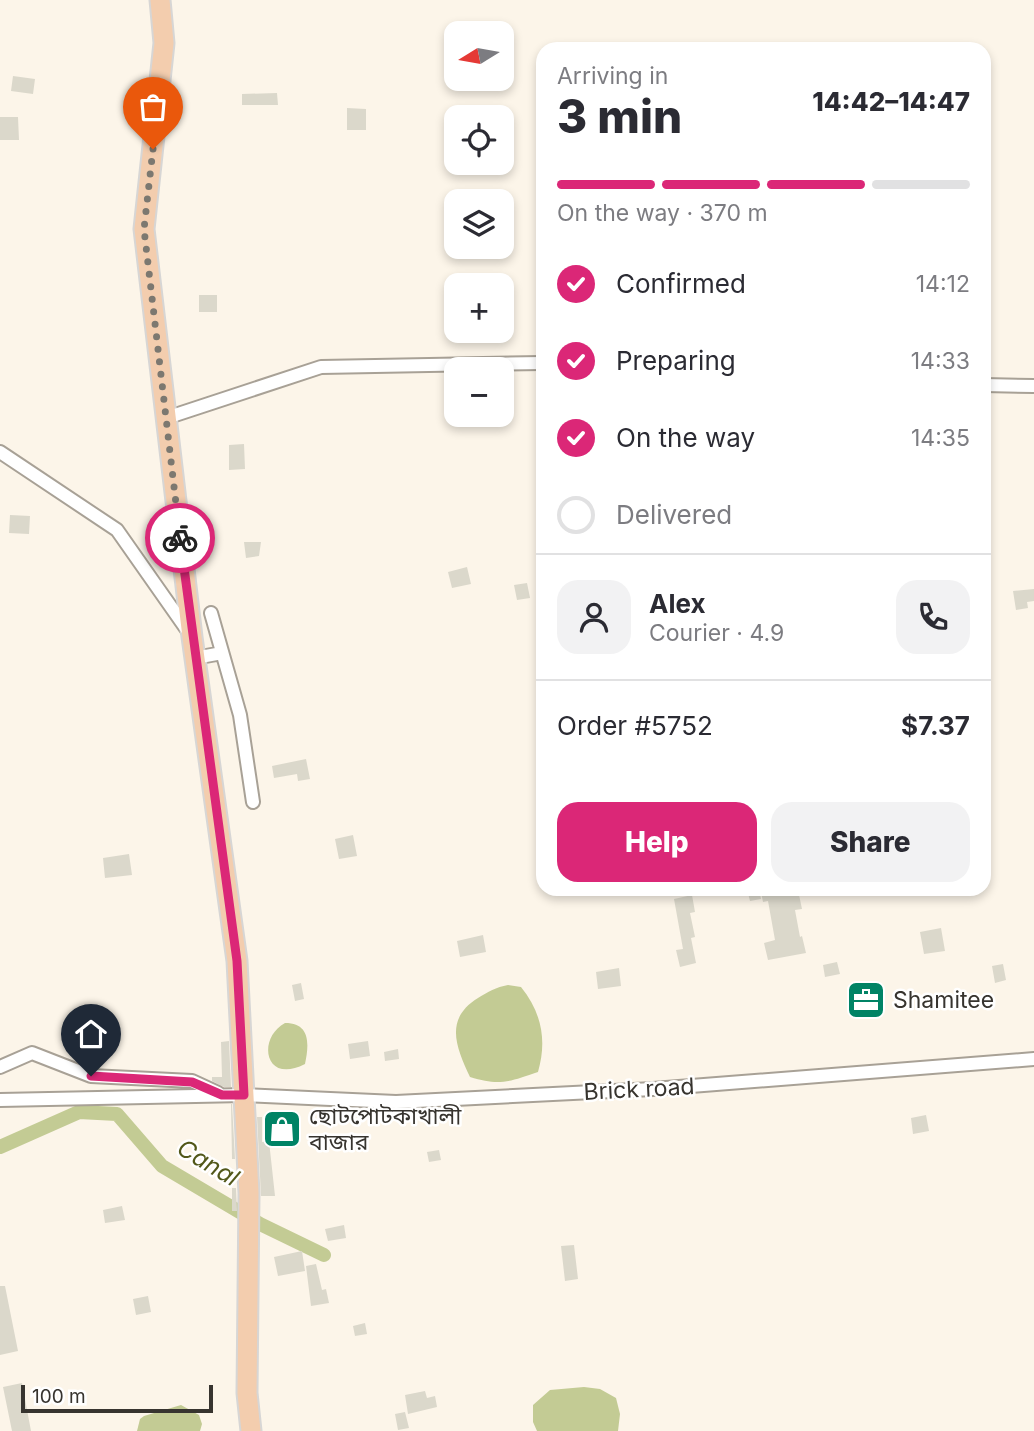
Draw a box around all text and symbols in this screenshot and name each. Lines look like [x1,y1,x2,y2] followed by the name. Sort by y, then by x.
[444,21,514,91] north arrow
[444,21,514,427] map controls
[557,62,668,90] text: Arriving in
[123,77,183,149] pin
[812,86,970,117] text: 14:42–14:47
[134,88,172,126] icon: bag
[557,88,682,144] text: 3 min
[444,105,514,175] button: locate
[444,189,514,259] button: layers
[557,199,768,227] text: On the way · 370 m
[557,265,595,303] icon: check
[616,268,746,299] text: Confirmed
[916,270,970,298] text: 14:12
[444,273,514,343] button: +
[557,342,595,380] icon: check
[616,345,736,376] text: Preparing
[911,347,970,375] text: 14:33
[444,357,514,427] button: −
[557,419,595,457] icon: check
[616,422,755,453] text: On the way
[911,424,970,452] text: 14:35
[616,499,732,530] text: Delivered
[145,503,215,573] courier
[161,519,199,557] icon: bike
[557,580,631,654] button: person
[896,580,970,654] button: phone
[649,588,706,619] text: Alex
[649,619,784,647] text: Courier · 4.9
[557,710,713,741] text: Order #5752
[901,710,970,741] text: $7.37
[557,802,757,882] button: Help
[771,802,970,882] button: Share
[845,979,887,1021] office icon: Shamitee
[893,986,994,1014] place label: Shamitee
[61,1004,121,1076] pin
[72,1015,110,1053] icon: home
[583,1072,695,1106] street label: Brick road
[308,1102,462,1156] place label: ছোটপোটকাখালী বাজার
[261,1108,303,1150] shop icon: ছোটপোটকাখালী বাজার
[172,1133,245,1192] water label: Canal
[21,1382,214,1414] scale bar
[32,1385,86,1408] text: 100 m

